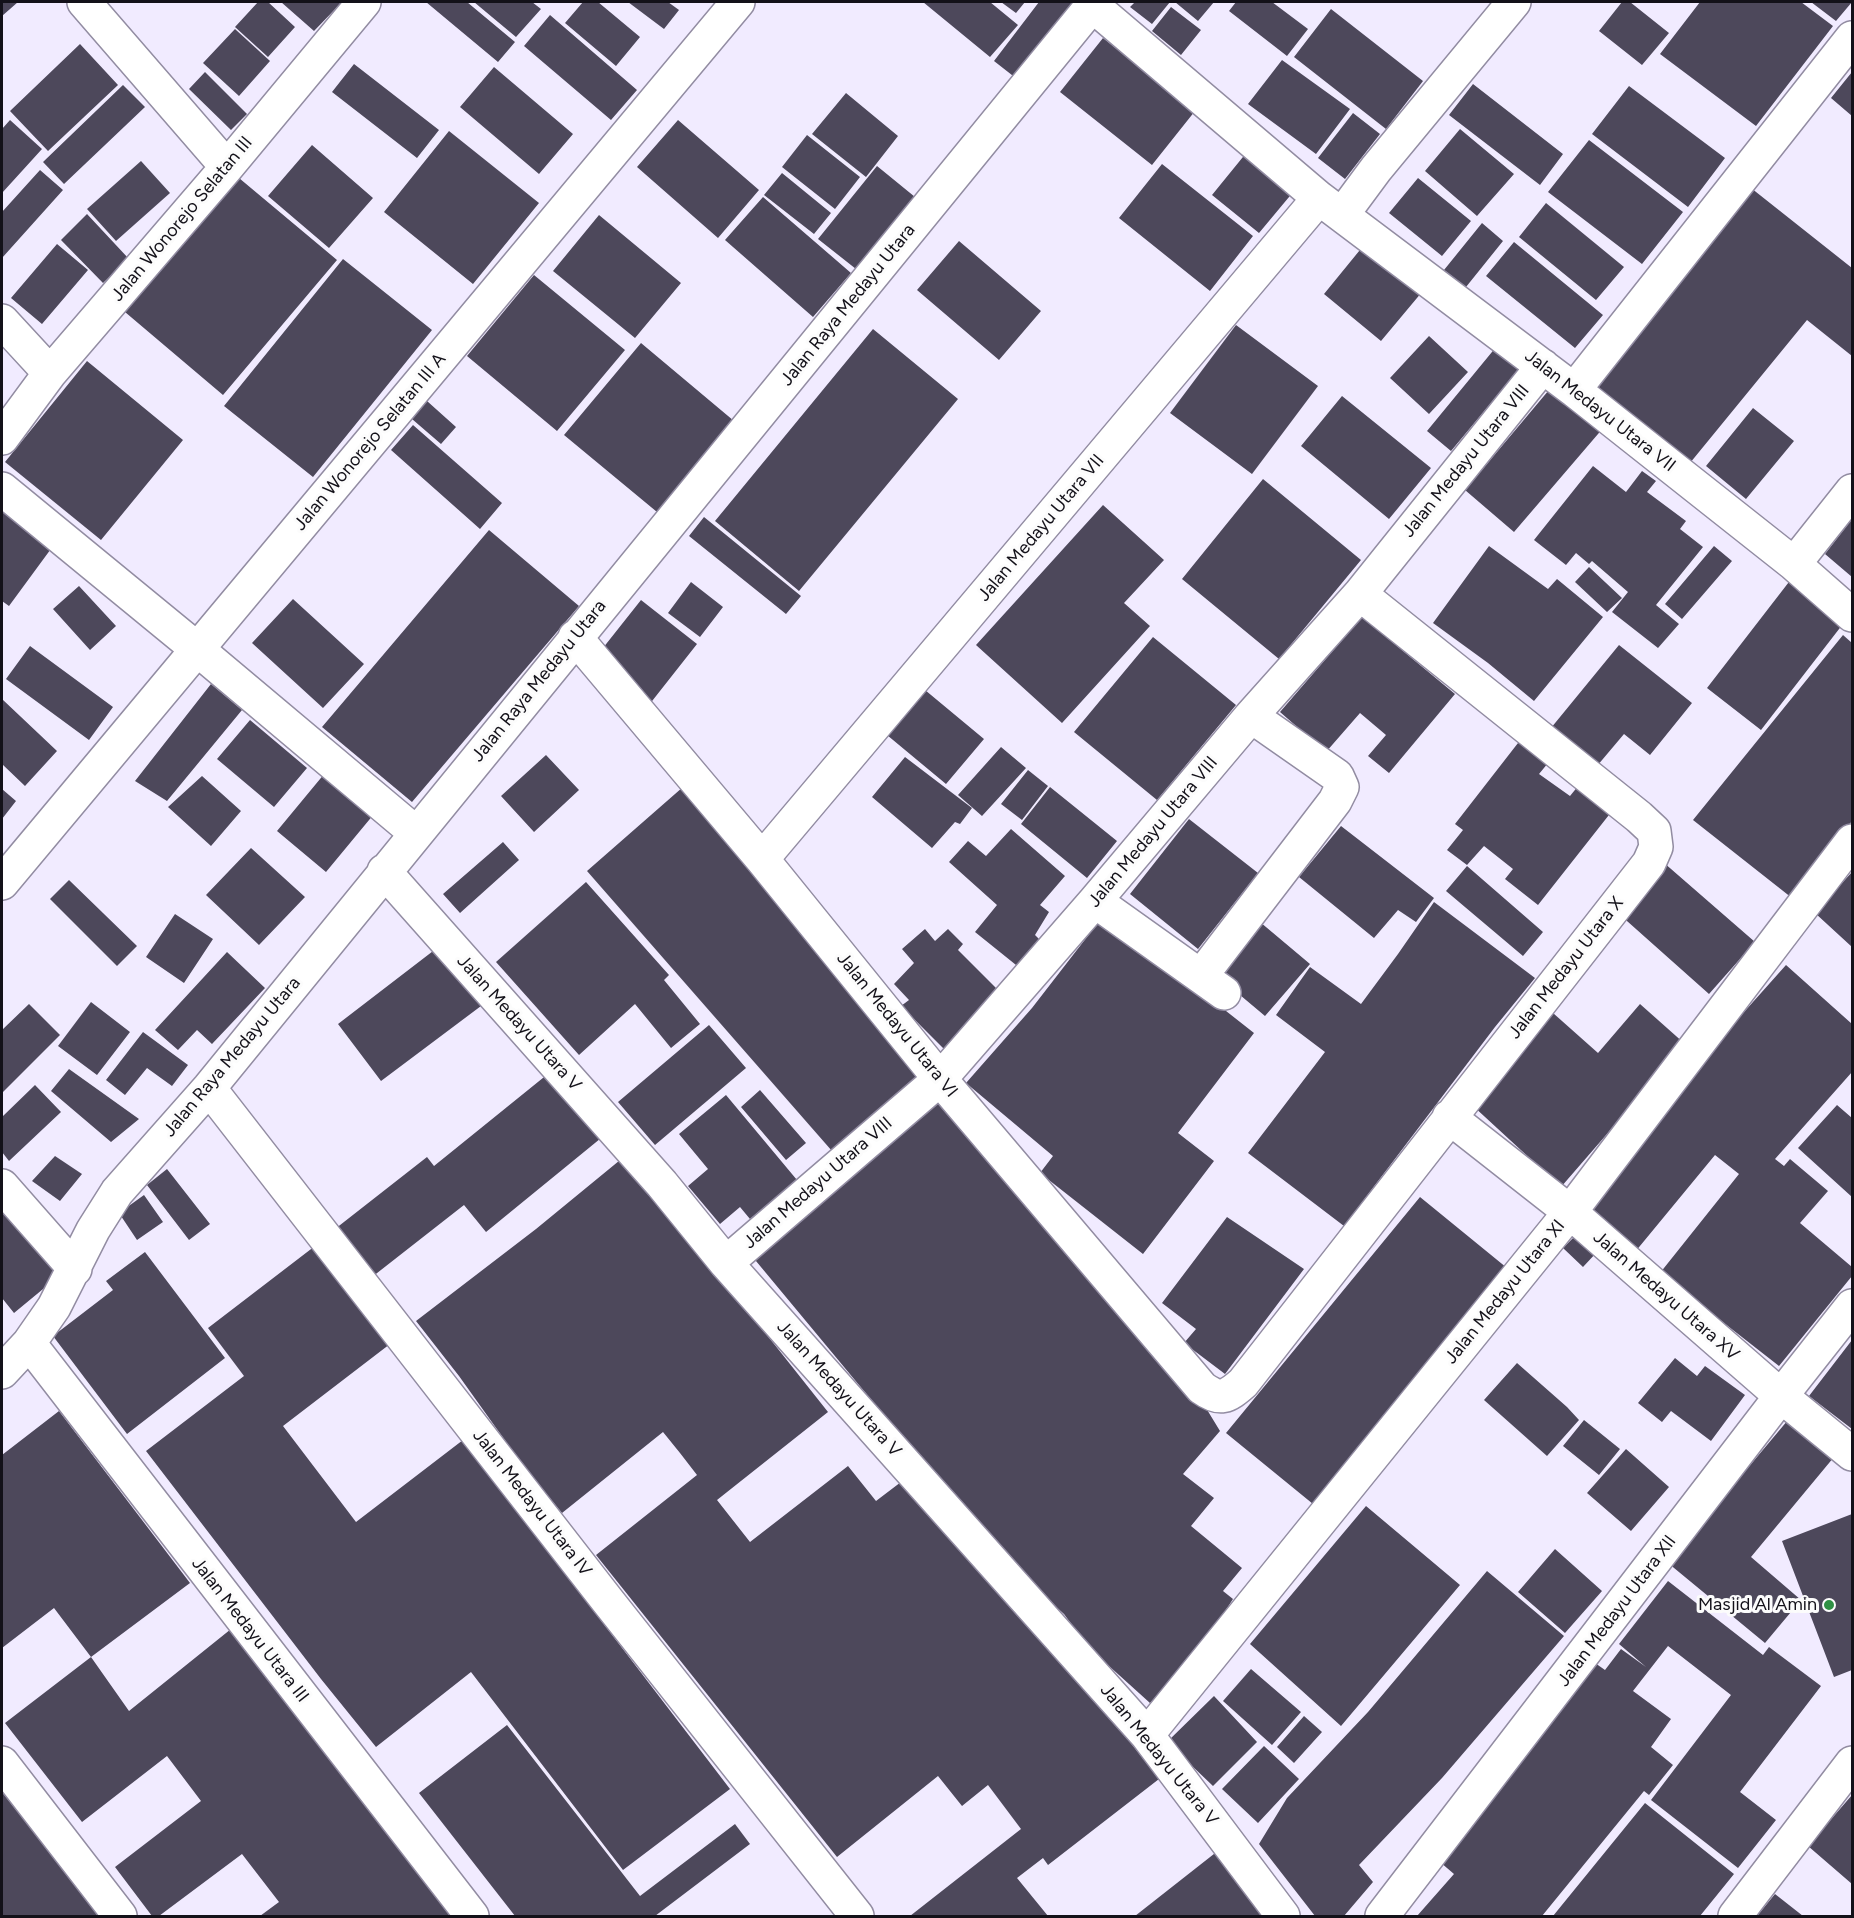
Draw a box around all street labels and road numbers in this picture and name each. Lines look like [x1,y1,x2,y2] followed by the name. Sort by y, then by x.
[107,132,257,306] street label: Jalan Wonorejo Selatan III
[776,220,920,390] street label: Jalan Raya Medayu Utara
[1520,345,1680,477] street label: Jalan Medayu Utara VII
[289,349,451,535] street label: Jalan Wonorejo Selatan III A
[1398,380,1534,542] street label: Jalan Medayu Utara VIII
[973,450,1109,606] street label: Jalan Medayu Utara VII
[467,596,611,766] street label: Jalan Raya Medayu Utara
[1084,752,1222,912] street label: Jalan Medayu Utara VIII
[1504,893,1628,1043] street label: Jalan Medayu Utara X
[832,948,962,1102] street label: Jalan Medayu Utara VI
[452,951,586,1095] street label: Jalan Medayu Utara V
[159,973,305,1141] street label: Jalan Raya Medayu Utara
[739,1112,897,1254] street label: Jalan Medayu Utara VIII
[1440,1216,1570,1368] street label: Jalan Medayu Utara XI
[1589,1227,1743,1365] street label: Jalan Medayu Utara XV
[772,1317,906,1461] street label: Jalan Medayu Utara V
[468,1425,596,1581] street label: Jalan Medayu Utara IV
[1553,1531,1681,1691] street label: Jalan Medayu Utara XII
[187,1553,313,1707] street label: Jalan Medayu Utara III
[1095,1680,1223,1830] street label: Jalan Medayu Utara V

